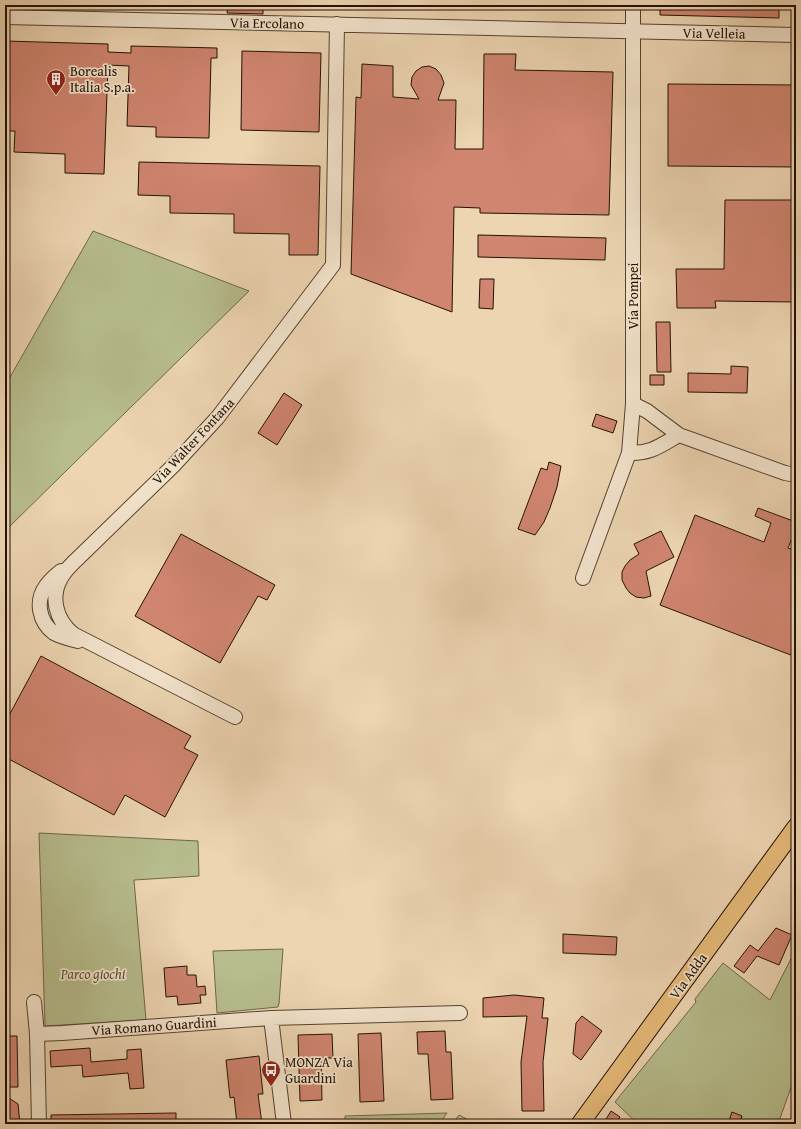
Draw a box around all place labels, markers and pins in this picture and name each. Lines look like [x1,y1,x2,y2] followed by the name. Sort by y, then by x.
[70,61,135,97] place label: Borealis Italia S.p.a.
[45,68,67,96] building icon: Borealis Italia S.p.a.
[285,1052,353,1088] place label: MONZA Via Guardini
[260,1059,282,1087] bus stop icon: MONZA Via Guardini

